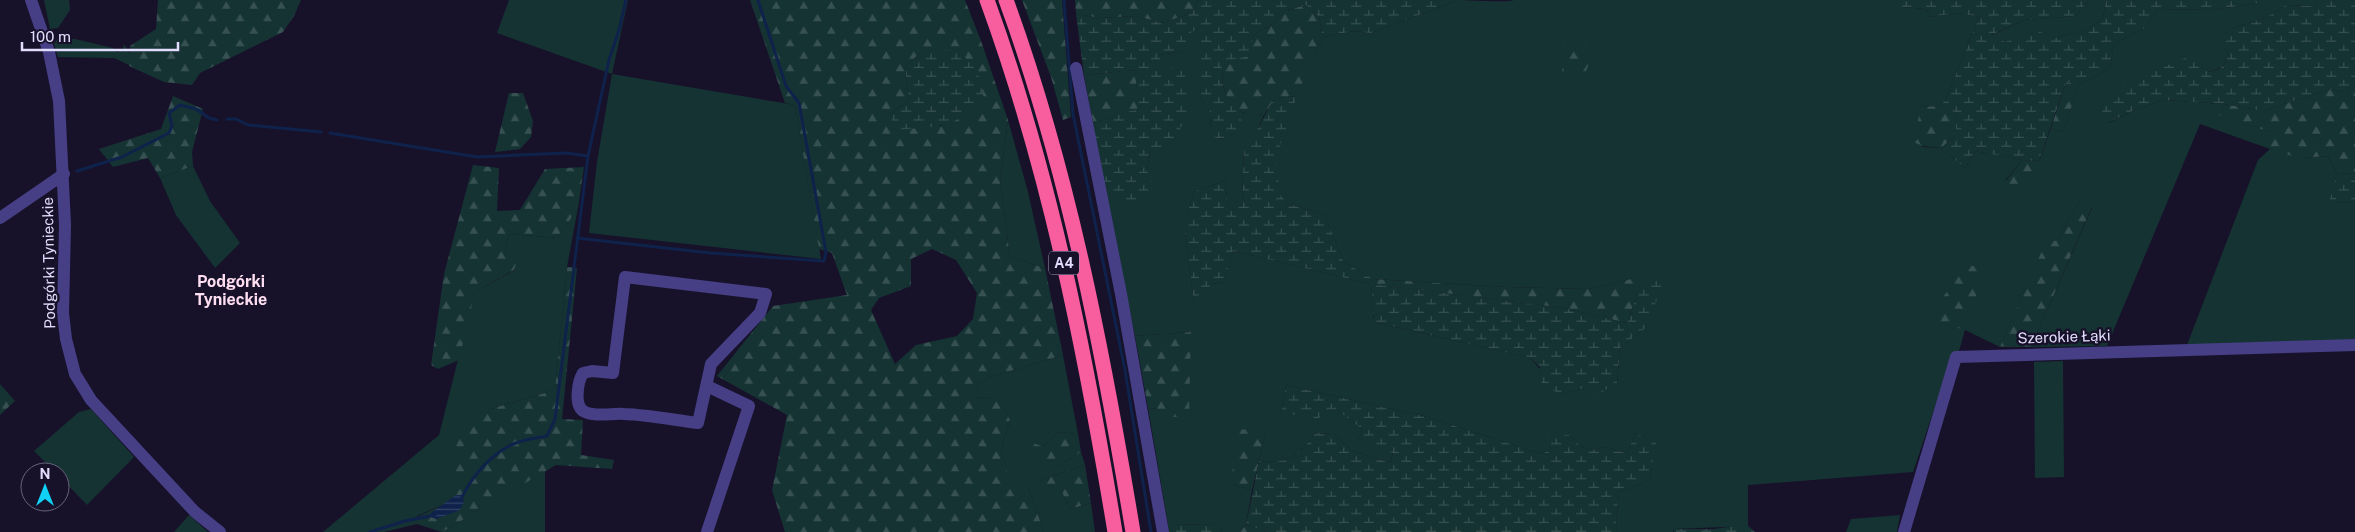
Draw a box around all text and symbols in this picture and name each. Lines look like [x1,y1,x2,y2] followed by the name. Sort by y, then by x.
[22,20,179,52] scale bar
[30,28,71,45] text: 100 m
[39,197,58,329] street label: Podgórki Tynieckie
[1049,252,1079,274] road number: A4
[195,272,267,309] district label: Podgórki Tynieckie
[2017,326,2111,347] street label: Szerokie Łąki
[20,462,70,512] north arrow
[40,466,50,482] text: N

